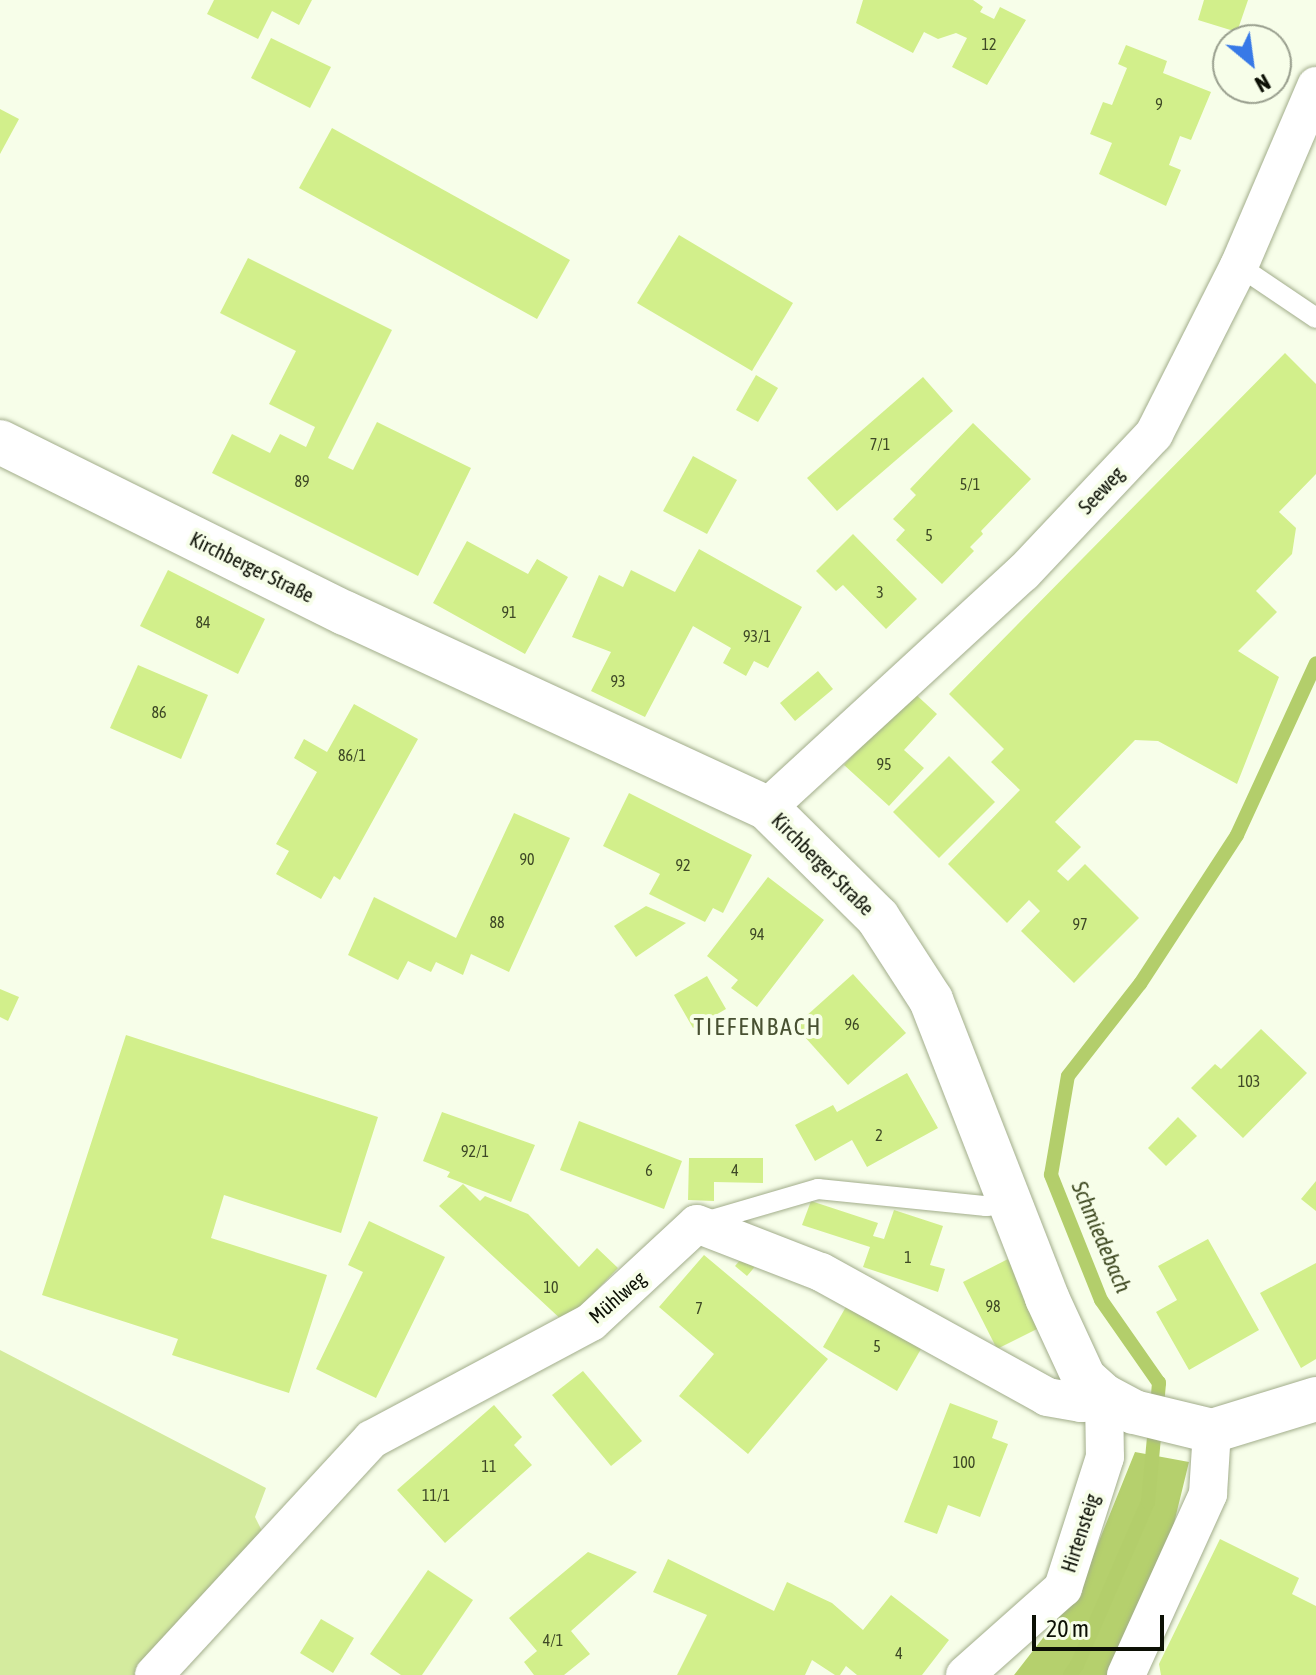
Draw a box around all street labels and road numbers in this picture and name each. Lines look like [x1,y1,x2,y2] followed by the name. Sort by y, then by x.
[1073,461,1129,519] street label: Seeweg
[186,527,318,607] street label: Kirchberger Straße
[767,808,879,920] street label: Kirchberger Straße
[584,1266,650,1328] street label: Mühlweg
[1056,1491,1104,1575] street label: Hirtensteig

